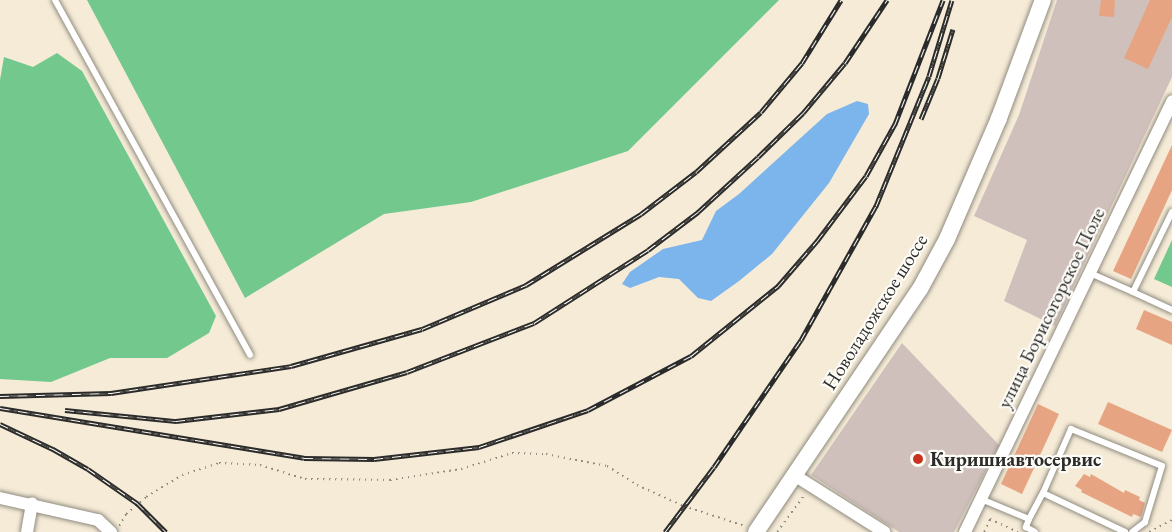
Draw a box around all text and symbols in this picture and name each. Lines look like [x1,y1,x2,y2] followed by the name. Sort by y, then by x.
[992,204,1110,412] street label: улица Борисогорское Поле
[817,230,933,394] street label: Новоладожское шоссе
[930,447,1101,471] place label: Киришиавтосервис
[911,452,925,466] marker: Киришиавтосервис

